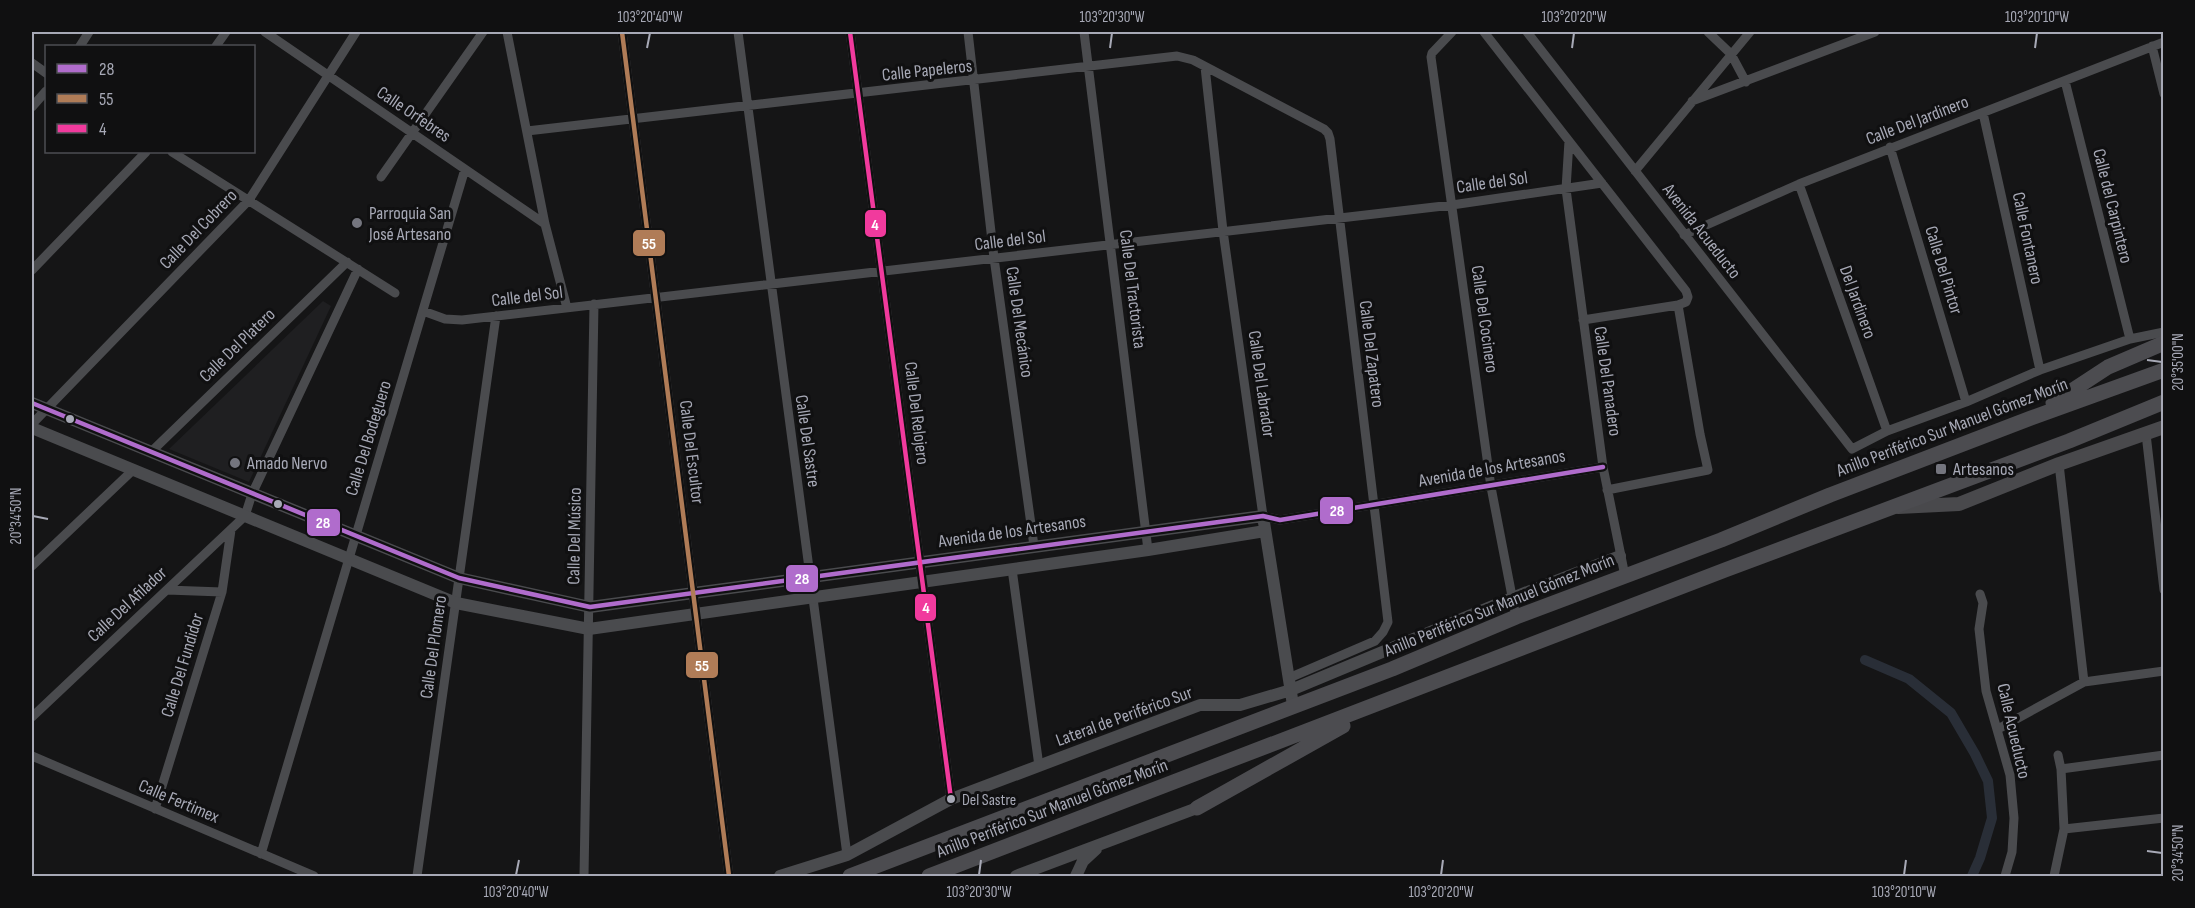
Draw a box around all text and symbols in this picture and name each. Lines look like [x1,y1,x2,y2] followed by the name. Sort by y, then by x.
[617,8,683,27] text: 103°20'40"W
[1079,8,1145,27] text: 103°20'30"W
[1542,8,1607,27] text: 103°20'20"W
[2005,8,2069,27] text: 103°20'10"W
[45,45,255,153] legend
[881,55,973,86] street label: Calle Papeleros
[99,59,114,80] text: 28
[373,82,455,147] street label: Calle Orfebres
[99,89,113,110] text: 55
[1863,91,1971,150] street label: Calle Del Jardinero
[99,119,107,140] text: 4
[2088,147,2137,266] street label: Calle del Carpintero
[1455,167,1529,198] street label: Calle del Sol
[1657,179,1745,283] street label: Avenida Acueducto
[155,185,241,273] street label: Calle Del Cobrero
[2008,190,2048,286] street label: Calle Fontanero
[368,203,451,245] place label: Parroquia San José Artesano
[864,209,887,238] line badge: 4
[350,216,364,230] marker: Parroquia San José Artesano
[871,216,879,235] text: 4
[1920,223,1967,317] street label: Calle Del Pintor
[973,226,1047,255] street label: Calle del Sol
[1115,228,1150,350] street label: Calle Del Tractorista
[632,229,666,257] line badge: 55
[642,235,656,254] text: 55
[1835,263,1880,341] street label: Del Jardinero
[1467,264,1502,374] street label: Calle Del Cocinero
[1001,265,1038,379] street label: Calle Del Mecánico
[490,282,564,311] street label: Calle del Sol
[1355,299,1389,409] street label: Calle Del Zapatero
[195,304,280,387] street label: Calle Del Platero
[1589,325,1626,437] street label: Calle Del Panadero
[1244,329,1279,439] street label: Calle Del Labrador
[2169,333,2188,391] text: 20°35'00"N
[900,360,933,466] street label: Calle Del Relojero
[1833,374,2071,482] street label: Anillo Periférico Sur Manuel Gómez Morín
[341,378,396,498] street label: Calle Del Bodeguero
[791,393,824,489] street label: Calle Del Sastre
[675,399,708,505] street label: Calle Del Escultor
[64,413,76,425] unlabelled marker
[1416,445,1567,492] street label: Avenida de los Artesanos
[246,453,327,474] place label: Amado Nervo
[228,456,242,470] marker: Amado Nervo
[1952,459,2014,480] place label: Artesanos
[1934,462,1948,476] marker: Artesanos
[7,487,26,545] text: 20°34'50"N
[563,487,586,585] street label: Calle Del Músico
[1319,496,1354,525] line badge: 28
[272,498,284,510] unlabelled marker
[1330,502,1345,521] text: 28
[306,508,341,537] line badge: 28
[936,511,1087,552] street label: Avenida de los Artesanos
[316,514,331,533] text: 28
[1380,550,1617,662] street label: Anillo Periférico Sur Manuel Gómez Morín
[83,562,171,646] street label: Calle Del Afilador
[785,564,819,593] line badge: 28
[795,570,810,589] text: 28
[914,593,937,622] line badge: 4
[416,594,451,700] street label: Calle Del Plomero
[922,599,930,618] text: 4
[157,611,208,720] street label: Calle Del Fundidor
[685,651,719,679] line badge: 55
[695,657,709,676] text: 55
[1992,681,2035,781] street label: Calle Acueducto
[1053,682,1195,751] street label: Lateral de Periférico Sur
[933,755,1171,863] street label: Anillo Periférico Sur Manuel Gómez Morín
[135,775,223,828] street label: Calle Fertimex
[962,791,1016,810] place label: Del Sastre
[945,793,957,805] marker: Del Sastre
[2169,824,2188,882] text: 20°34'50"N
[483,883,549,902] text: 103°20'40"W
[946,883,1012,902] text: 103°20'30"W
[1409,883,1474,902] text: 103°20'20"W
[1872,883,1936,902] text: 103°20'10"W

